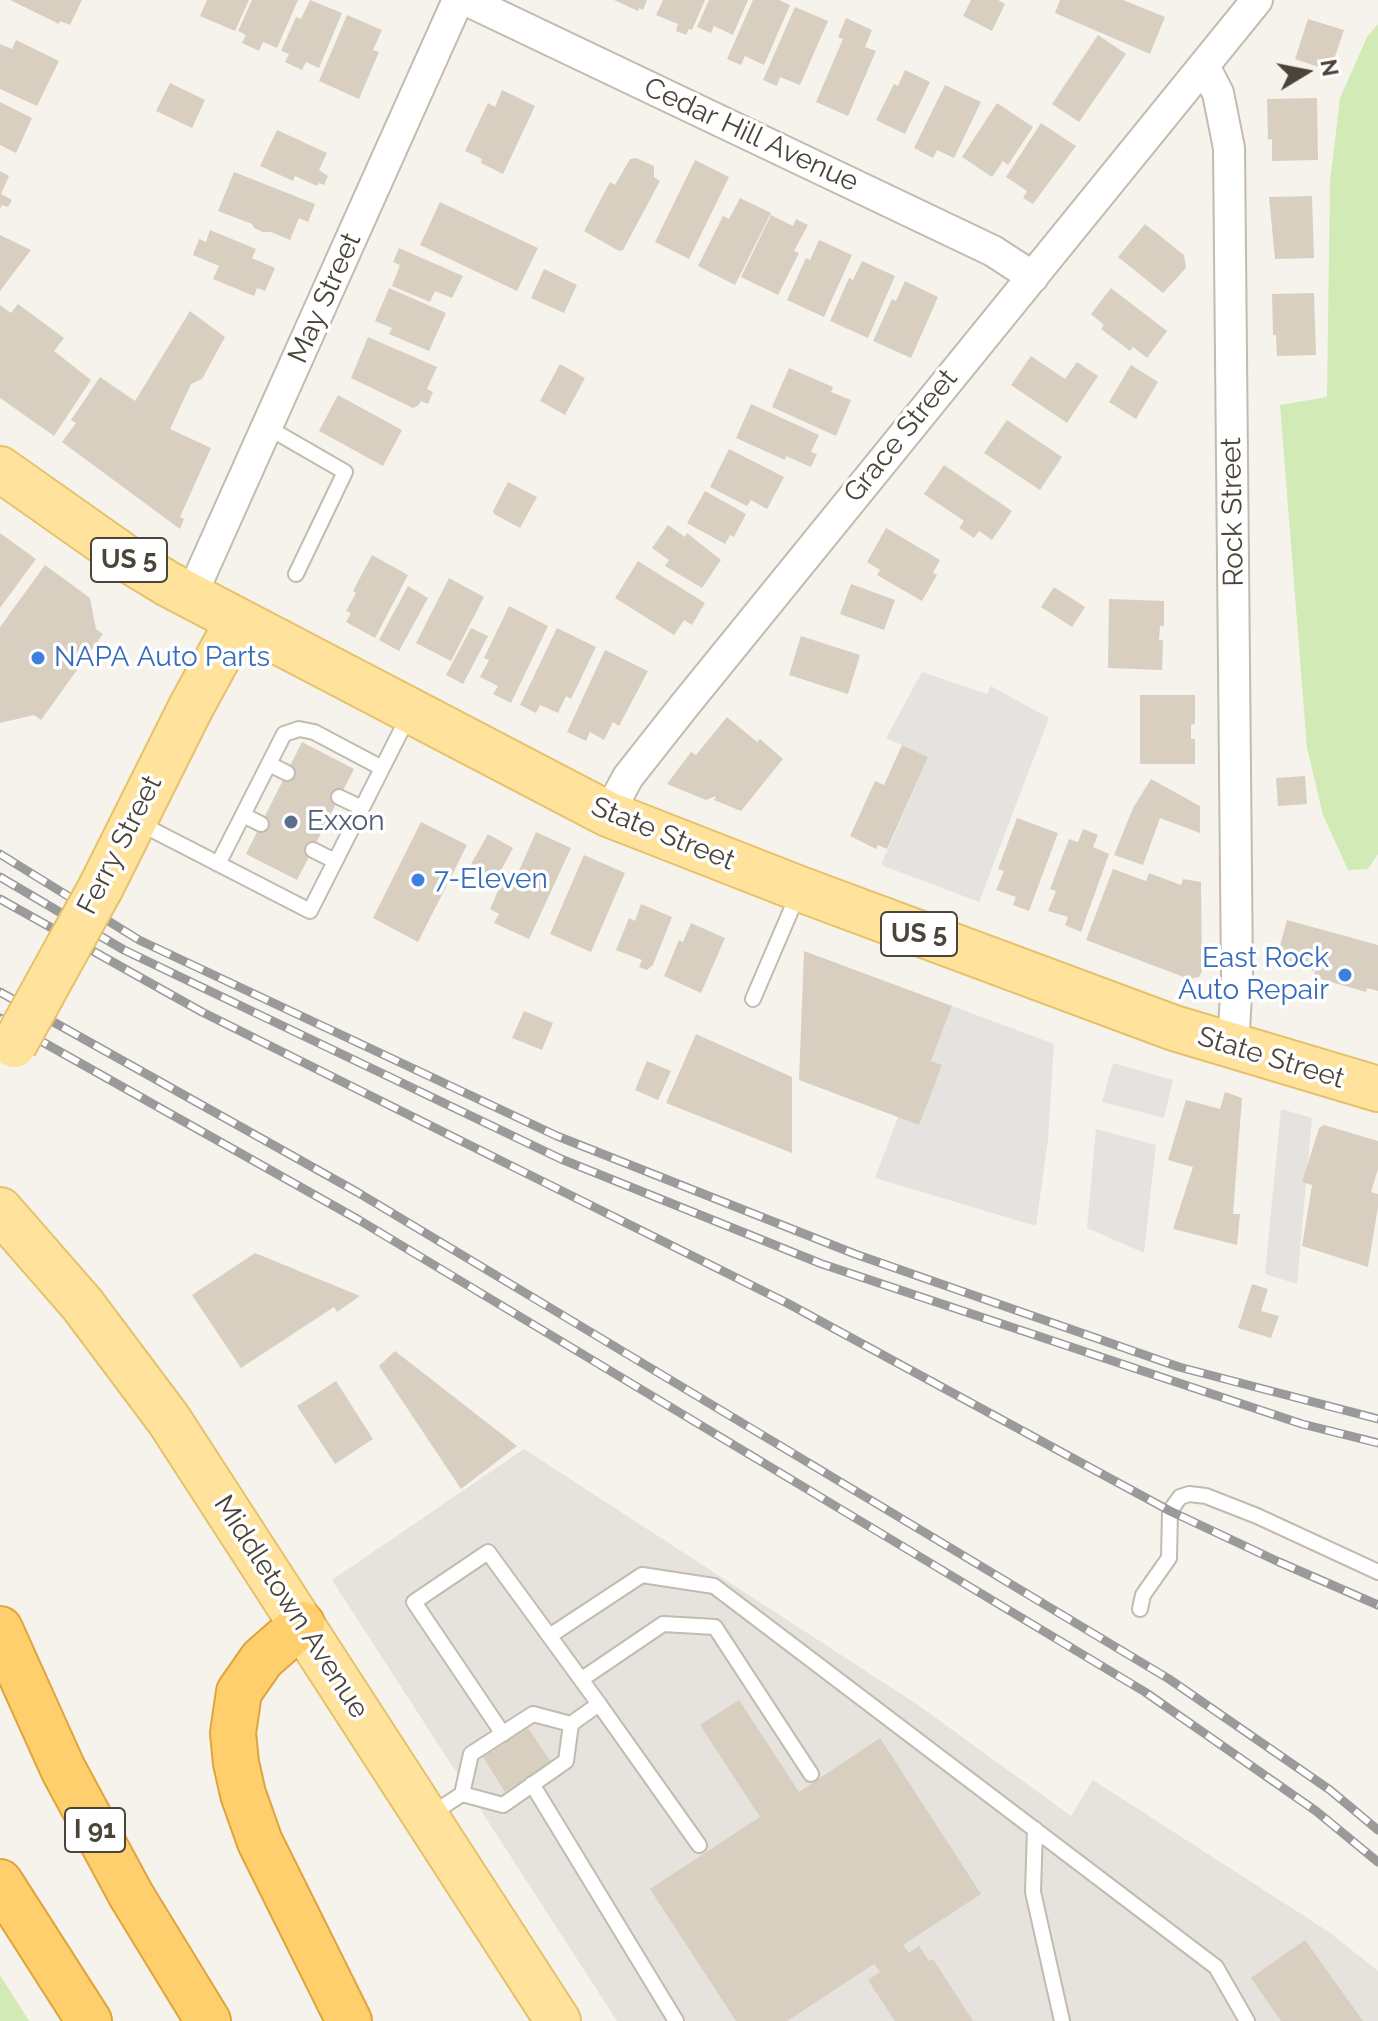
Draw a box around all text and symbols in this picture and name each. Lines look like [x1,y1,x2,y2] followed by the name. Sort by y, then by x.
[1266,32,1346,112] north arrow
[1315,57,1344,78] text: N
[638,71,864,199] street label: Cedar Hill Avenue
[281,228,369,368] street label: May Street
[837,363,965,509] street label: Grace Street
[1215,437,1251,587] street label: Rock Street
[91,538,167,582] road number: US 5
[54,641,270,675] place label: NAPA Auto Parts
[29,649,47,667] marker: NAPA Auto Parts
[71,770,169,920] street label: Ferry Street
[586,790,740,878] street label: State Street
[307,805,385,839] place label: Exxon
[282,813,300,831] marker: Exxon
[434,863,548,897] place label: 7-Eleven
[409,871,427,889] marker: 7-Eleven
[881,912,957,956] road number: US 5
[1178,942,1329,1008] place label: East Rock Auto Repair
[1336,966,1354,984] marker: East Rock Auto Repair
[1194,1020,1348,1096] street label: State Street
[206,1489,376,1725] street label: Middletown Avenue
[65,1808,125,1852] road number: I 91

